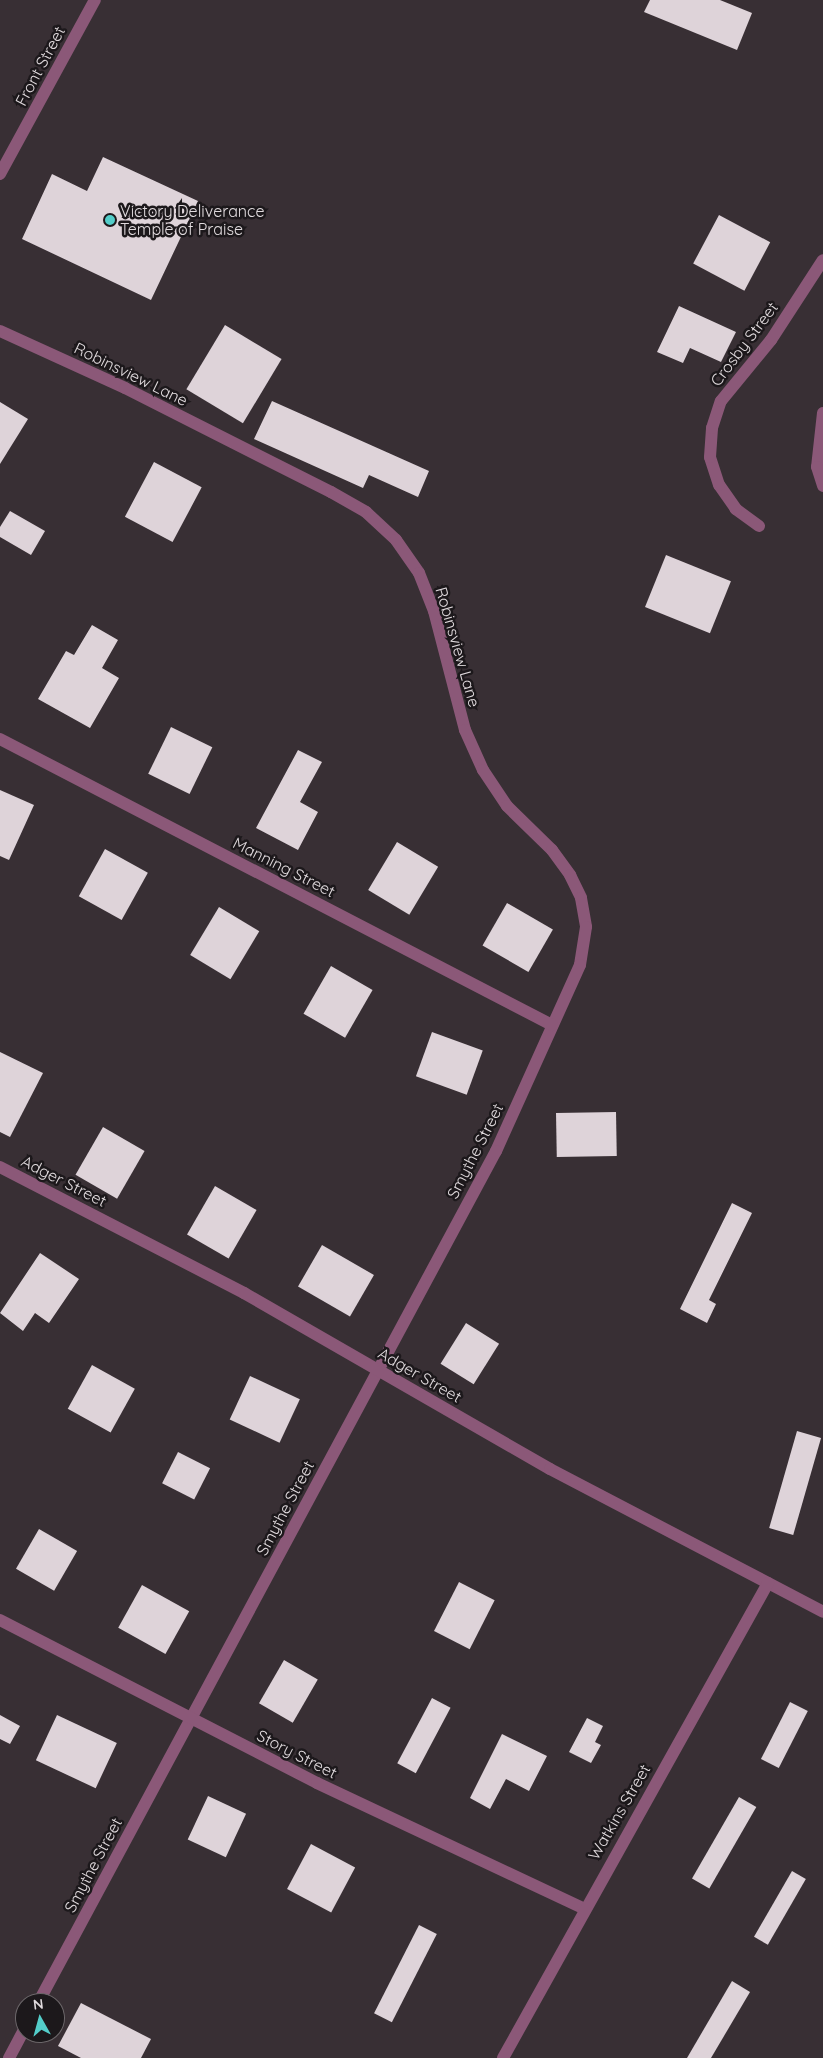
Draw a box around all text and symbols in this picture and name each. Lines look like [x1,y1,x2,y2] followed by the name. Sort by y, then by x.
[11,23,69,109] street label: Front Street
[120,201,264,239] place label: Victory Deliverance Temple of Praise
[104,214,116,226] marker: Victory Deliverance Temple of Praise
[706,298,782,390] street label: Crosby Street
[71,338,191,410] street label: Robinsview Lane
[432,585,484,709] street label: Robinsview Lane
[230,833,338,901] street label: Manning Street
[443,1100,507,1202] street label: Smythe Street
[18,1151,110,1211] street label: Adger Street
[375,1343,465,1407] street label: Adger Street
[252,1457,318,1559] street label: Smythe Street
[254,1726,340,1782] street label: Story Street
[584,1761,654,1863] street label: Watkins Street
[60,1814,126,1916] street label: Smythe Street
[15,1993,65,2043] north arrow
[32,1995,44,2014] text: N

